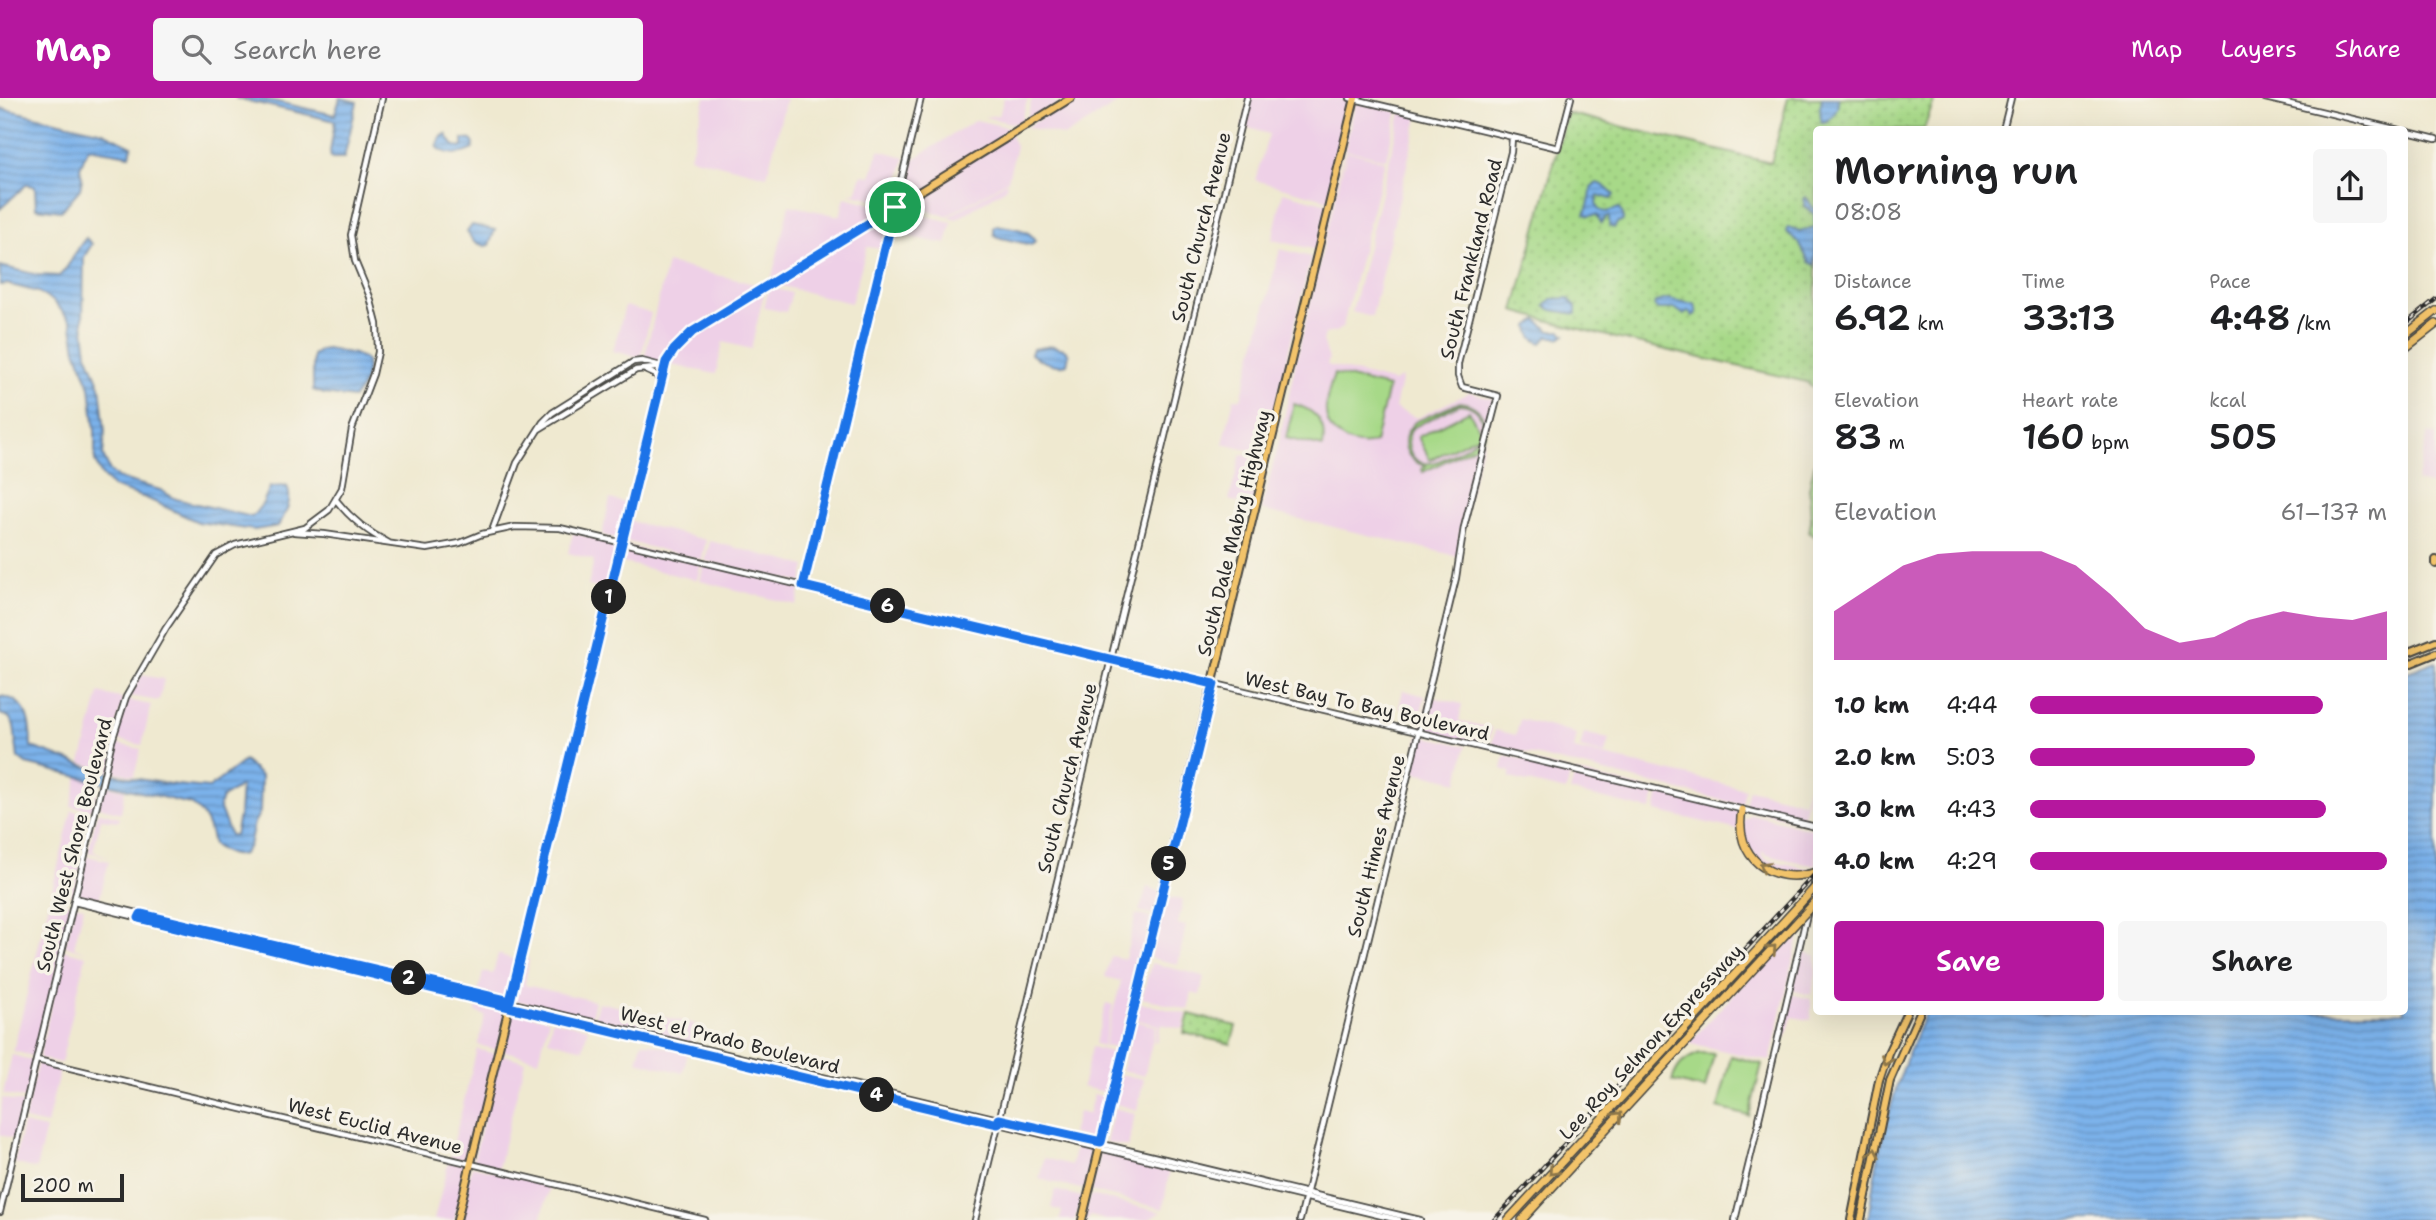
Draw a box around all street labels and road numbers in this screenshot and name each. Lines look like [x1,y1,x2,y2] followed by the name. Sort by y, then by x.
[1165,129,1237,325] street label: South Church Avenue
[1434,156,1508,362] street label: South Frankland Road
[1191,407,1277,659] street label: South Dale Mabry Highway
[1242,666,1492,746] street label: West Bay To Bay Boulevard
[1031,680,1103,876] street label: South Church Avenue
[30,715,118,975] street label: South West Shore Boulevard
[1341,752,1411,940] street label: South Himes Avenue
[1554,939,1748,1145] street label: Lee Roy Selmon Expressway
[617,1001,843,1079] street label: West el Prado Boulevard
[285,1092,465,1160] street label: West Euclid Avenue

